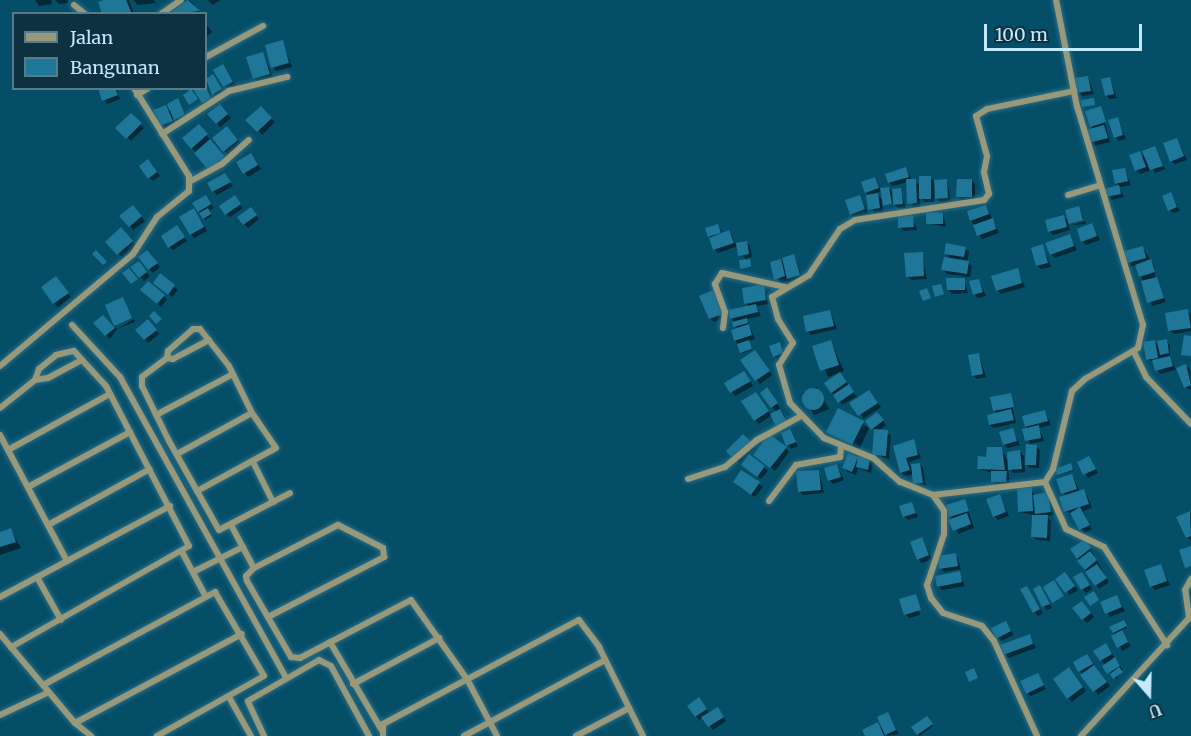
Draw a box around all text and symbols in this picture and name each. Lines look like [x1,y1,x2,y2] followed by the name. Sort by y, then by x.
[12,12,207,90] legend
[987,12,1144,50] scale bar
[995,23,1048,46] text: 100 m
[70,26,113,49] text: Jalan
[70,56,160,79] text: Bangunan
[1119,664,1179,724] north arrow
[1146,699,1164,722] text: U

